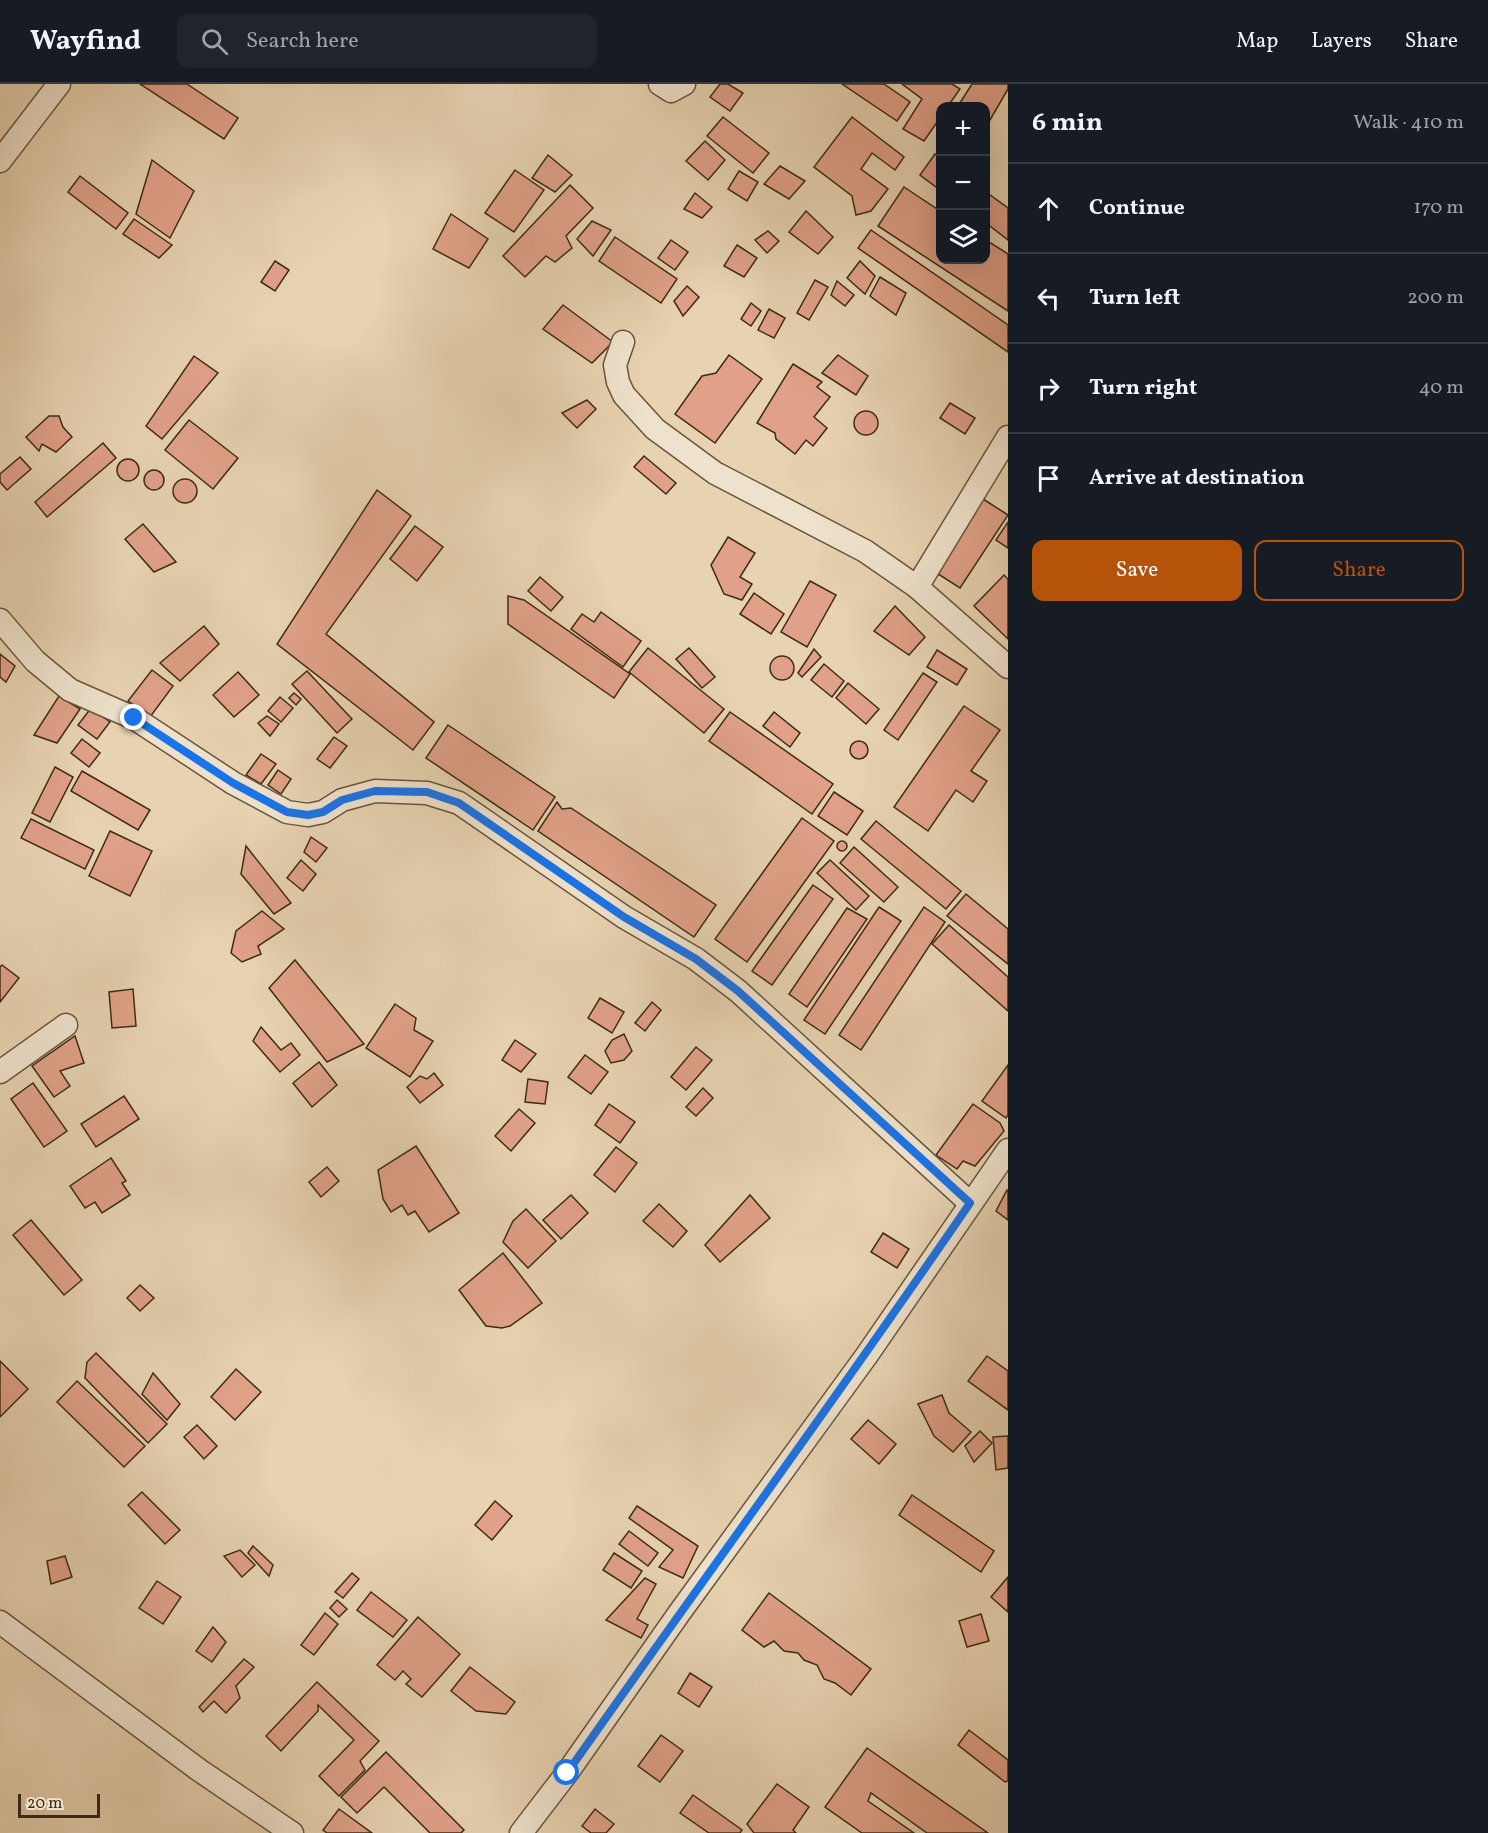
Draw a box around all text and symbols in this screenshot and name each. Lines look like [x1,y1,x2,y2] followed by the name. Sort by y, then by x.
[177,14,597,68] search box
[30,22,141,61] text: Wayfind
[198,25,231,58] icon: search
[246,26,359,57] text: Search here
[1236,27,1278,56] text: Map
[1311,27,1372,56] text: Layers
[1405,27,1458,56] text: Share
[936,102,990,264] map controls
[936,102,990,156] button: +
[1032,105,1103,141] text: 6 min
[1353,109,1464,137] text: Walk · 410 m
[936,156,990,210] button: −
[1032,192,1065,225] icon: ahead
[1089,193,1185,224] text: Continue
[1414,194,1464,222] text: 170 m
[936,210,990,264] button: layers
[1032,282,1065,315] icon: left
[1089,283,1180,314] text: Turn left
[1407,284,1464,312] text: 200 m
[1032,372,1065,405] icon: right
[1089,373,1197,404] text: Turn right
[1419,374,1464,402] text: 40 m
[1032,462,1065,495] icon: arrive
[1089,463,1305,494] text: Arrive at destination
[1032,540,1242,601] button: Save
[1254,540,1464,601] button: Share
[120,704,146,730] route end
[553,1759,579,1785] route start
[18,1791,100,1818] scale bar
[27,1793,62,1815] text: 20 m

